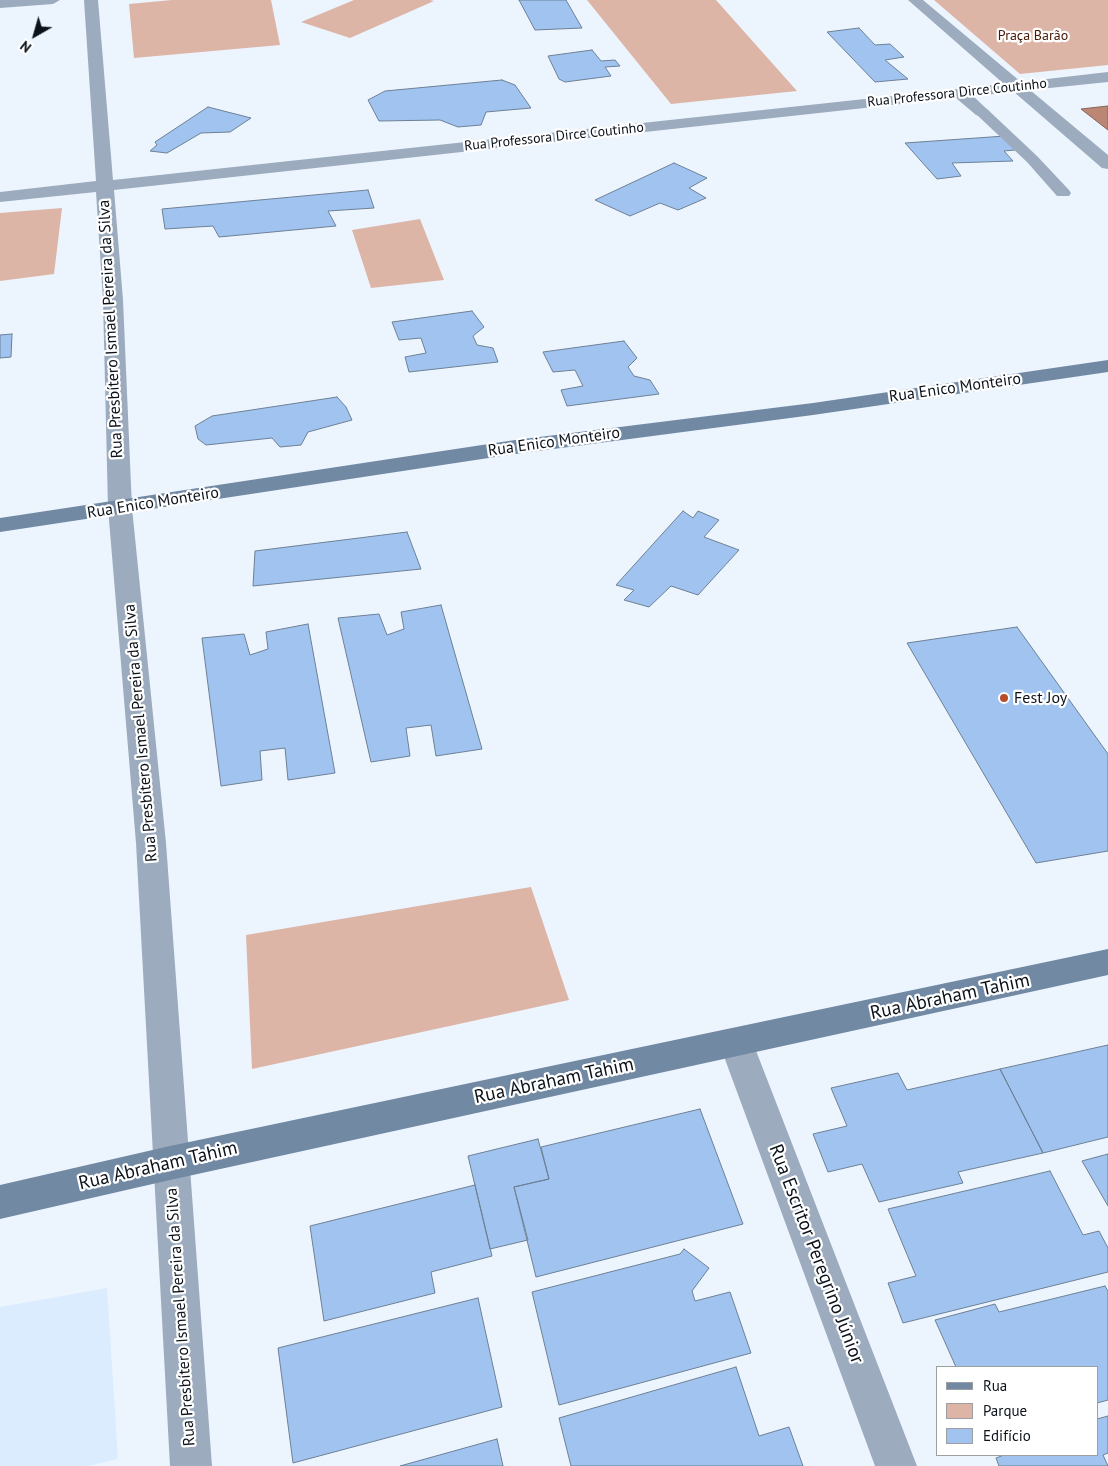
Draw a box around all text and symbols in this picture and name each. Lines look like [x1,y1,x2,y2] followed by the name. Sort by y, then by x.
[10,10,60,60] north arrow
[998,28,1068,44] park label: Praça Barão
[17,37,35,57] text: N
[866,75,1048,111] street label: Rua Professora Dirce Coutinho
[463,119,645,155] street label: Rua Professora Dirce Coutinho
[95,199,127,459] street label: Rua Presbítero Ismael Pereira da Silva
[888,369,1022,407] street label: Rua Enico Monteiro
[487,423,621,461] street label: Rua Enico Monteiro
[86,483,220,523] street label: Rua Enico Monteiro
[120,603,162,863] street label: Rua Presbítero Ismael Pereira da Silva
[1014,688,1067,708] place label: Fest Joy
[998,692,1010,704] marker: Fest Joy
[868,969,1032,1025] street label: Rua Abraham Tahim
[472,1053,636,1109] street label: Rua Abraham Tahim
[76,1137,240,1195] street label: Rua Abraham Tahim
[764,1141,868,1367] street label: Rua Escritor Peregrino Júnior
[162,1187,200,1447] street label: Rua Presbítero Ismael Pereira da Silva
[936,1366,1098,1456] legend
[983,1376,1007,1395] text: Rua
[983,1401,1027,1420] text: Parque
[983,1426,1031,1445] text: Edifício

